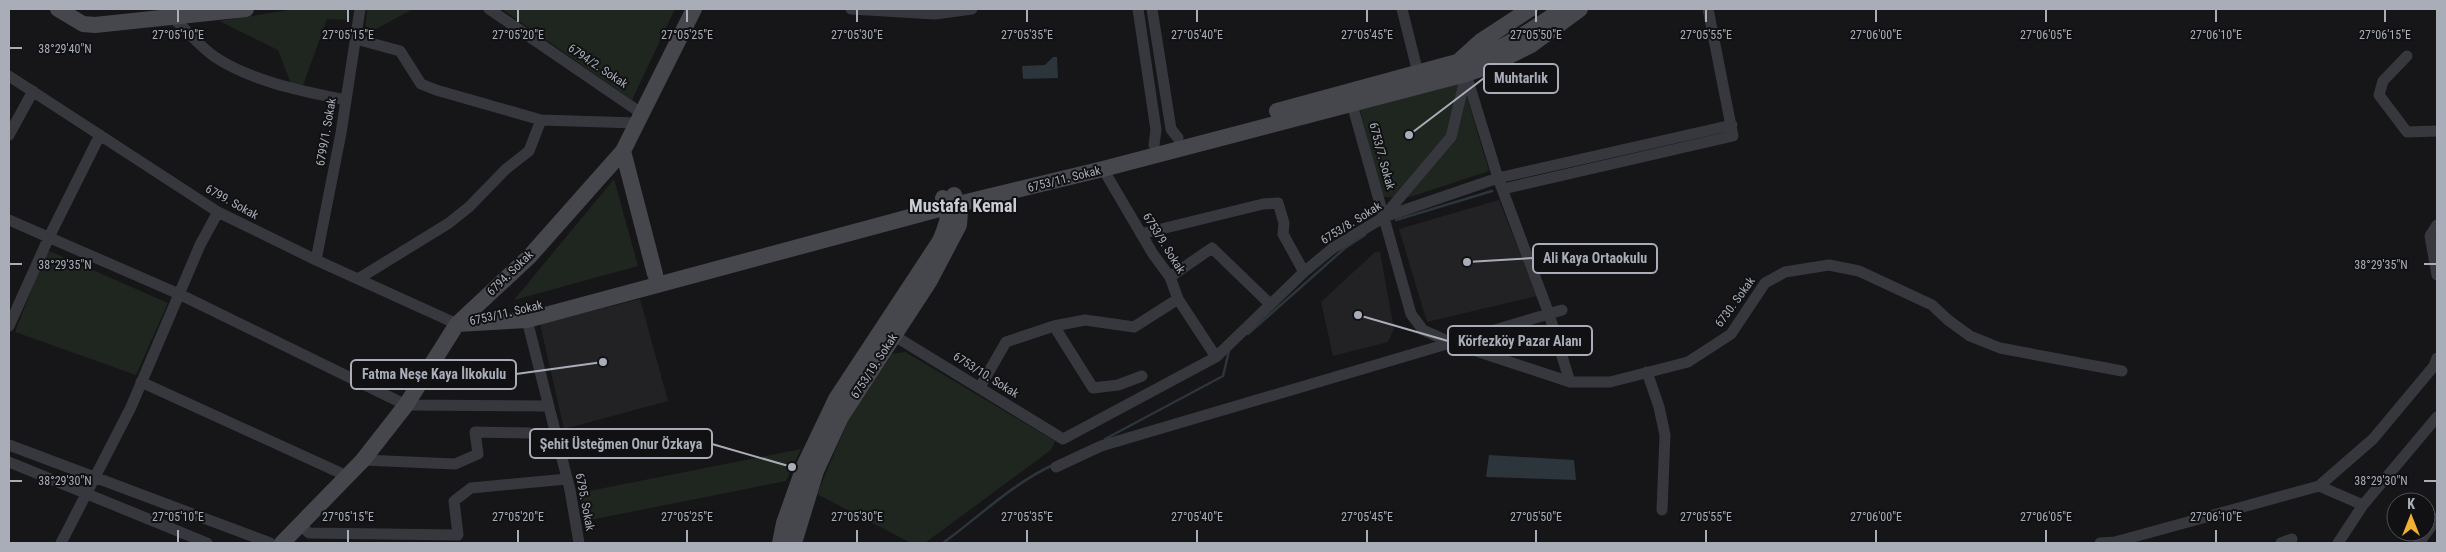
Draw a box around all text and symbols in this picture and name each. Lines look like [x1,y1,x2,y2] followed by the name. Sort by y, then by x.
[152,28,204,42] text: 27°05'10"E
[322,28,374,42] text: 27°05'15"E
[492,28,544,42] text: 27°05'20"E
[661,28,713,42] text: 27°05'25"E
[831,28,883,42] text: 27°05'30"E
[1001,28,1053,42] text: 27°05'35"E
[1171,28,1223,42] text: 27°05'40"E
[1341,28,1393,42] text: 27°05'45"E
[1510,28,1562,42] text: 27°05'50"E
[1680,28,1732,42] text: 27°05'55"E
[1850,28,1902,42] text: 27°06'00"E
[2020,28,2072,42] text: 27°06'05"E
[2190,28,2242,42] text: 27°06'10"E
[2359,28,2411,42] text: 27°06'15"E
[566,41,631,91] street label: 6794/2. Sokak
[38,42,92,56] text: 38°29'40"N
[1484,64,1558,93] callout: Muhtarlık
[1494,70,1548,86] text: Muhtarlık
[313,96,339,167] street label: 6799/1. Sokak
[1366,121,1398,192] street label: 6753/7. Sokak
[1026,163,1103,195] street label: 6753/11. Sokak
[203,182,261,223] street label: 6799. Sokak
[909,195,1017,216] district label: Mustafa Kemal
[1318,199,1384,247] street label: 6753/8. Sokak
[1140,210,1188,276] street label: 6753/9. Sokak
[1533,244,1657,273] callout: Ali Kaya Ortaokulu
[484,247,536,298] street label: 6794. Sokak
[1543,250,1647,266] text: Ali Kaya Ortaokulu
[38,258,92,272] text: 38°29'35"N
[2354,258,2408,272] text: 38°29'35"N
[1712,274,1758,330] street label: 6730. Sokak
[468,298,545,328] street label: 6753/11. Sokak
[1448,326,1592,355] callout: Körfezköy Pazar Alanı
[848,330,901,401] street label: 6753/19. Sokak
[1458,333,1582,349] text: Körfezköy Pazar Alanı
[951,349,1022,401] street label: 6753/10. Sokak
[351,360,516,389] callout: Fatma Neşe Kaya İlkokulu
[362,366,506,382] text: Fatma Neşe Kaya İlkokulu
[530,429,712,458] callout: Şehit Üsteğmen Onur Özkaya
[540,436,703,452] text: Şehit Üsteğmen Onur Özkaya
[573,472,598,533] street label: 6795. Sokak
[38,474,92,488] text: 38°29'30"N
[2354,474,2408,488] text: 38°29'30"N
[2386,492,2436,542] north arrow
[2407,496,2415,512] text: K
[152,510,204,524] text: 27°05'10"E
[322,510,374,524] text: 27°05'15"E
[492,510,544,524] text: 27°05'20"E
[661,510,713,524] text: 27°05'25"E
[831,510,883,524] text: 27°05'30"E
[1001,510,1053,524] text: 27°05'35"E
[1171,510,1223,524] text: 27°05'40"E
[1341,510,1393,524] text: 27°05'45"E
[1510,510,1562,524] text: 27°05'50"E
[1680,510,1732,524] text: 27°05'55"E
[1850,510,1902,524] text: 27°06'00"E
[2020,510,2072,524] text: 27°06'05"E
[2190,510,2242,524] text: 27°06'10"E

